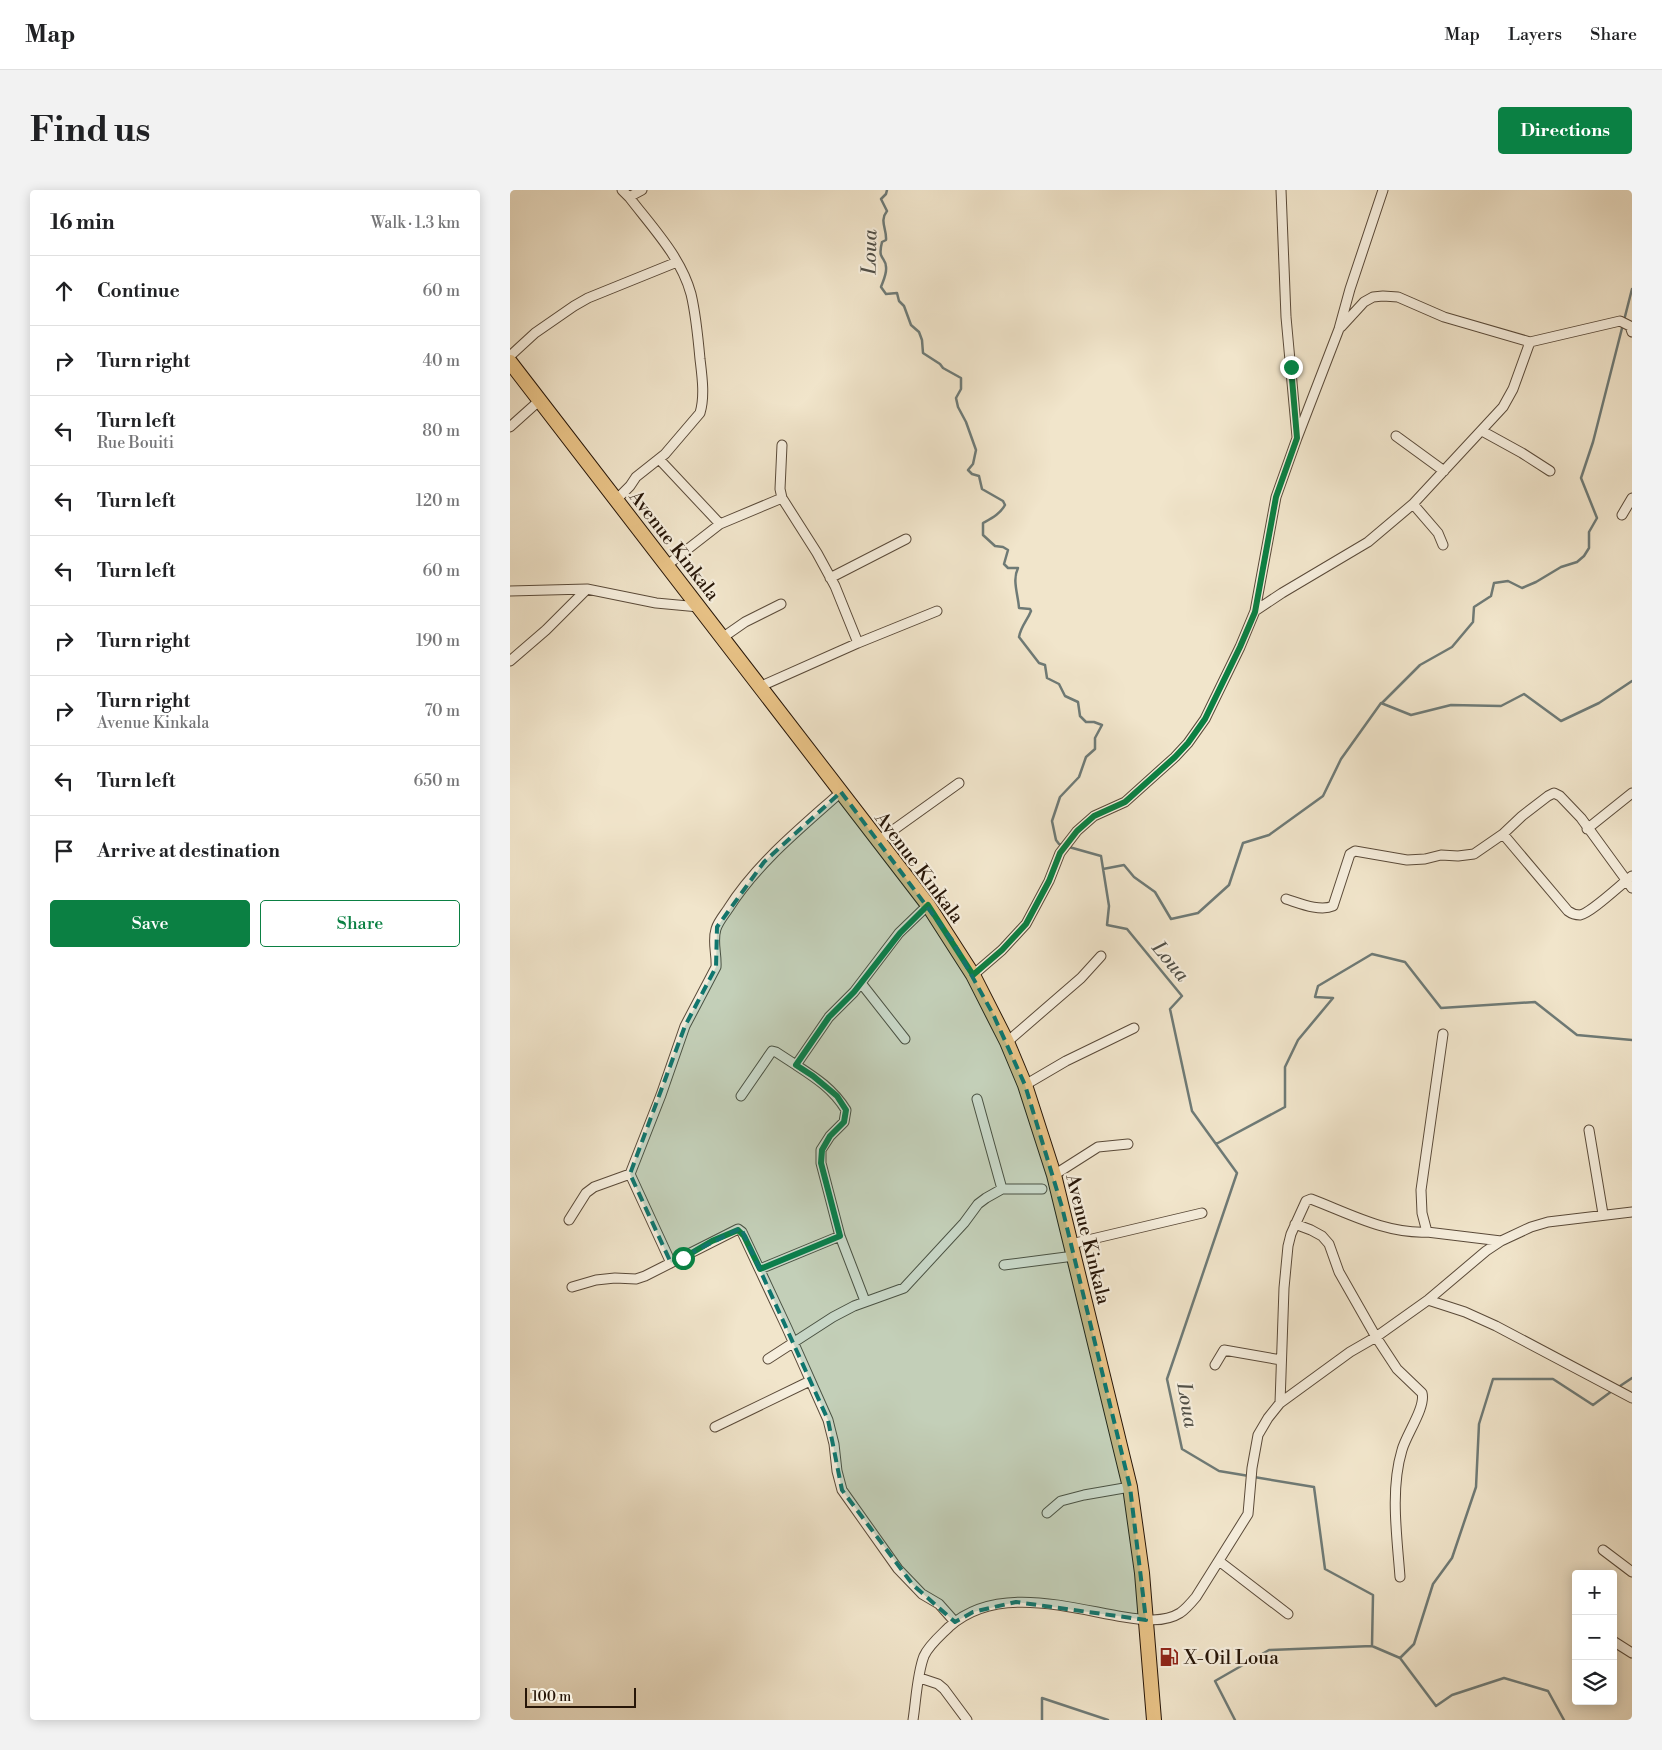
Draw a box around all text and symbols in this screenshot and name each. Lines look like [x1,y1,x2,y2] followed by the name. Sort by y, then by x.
[25,20,75,50] text: Map
[1445,23,1480,46] text: Map
[1508,23,1562,46] text: Layers
[1590,23,1637,46] text: Share
[1498,107,1632,154] button: Directions
[30,109,150,152] text: Find us
[50,210,115,236] text: 16 min
[371,213,460,233] text: Walk · 1.3 km
[858,228,883,276] water label: Loua
[50,277,78,305] icon: ahead
[97,279,180,303] text: Continue
[422,281,460,301] text: 60 m
[50,347,78,375] icon: right
[97,349,190,373] text: Turn right
[423,351,460,371] text: 40 m
[1280,356,1303,379] route end
[97,409,176,433] text: Turn left
[50,417,78,445] icon: left
[422,421,460,441] text: 80 m
[97,433,174,453] text: Rue Bouiti
[623,485,725,606] street label: Avenue Kinkala
[50,487,78,515] icon: left
[97,489,176,513] text: Turn left
[416,491,460,511] text: 120 m
[50,557,78,585] icon: left
[97,559,176,583] text: Turn left
[422,561,460,581] text: 60 m
[50,627,78,655] icon: right
[97,629,190,653] text: Turn right
[416,631,460,651] text: 190 m
[97,689,190,713] text: Turn right
[50,697,78,725] icon: right
[424,701,460,721] text: 70 m
[97,713,209,733] text: Avenue Kinkala
[50,767,78,795] icon: left
[97,769,176,793] text: Turn left
[414,771,460,791] text: 650 m
[869,806,969,928] street label: Avenue Kinkala
[50,837,78,865] icon: arrive
[97,839,280,863] text: Arrive at destination
[50,900,250,947] button: Save
[260,900,460,947] button: Share
[1145,936,1194,988] water label: Loua
[1060,1171,1116,1307] street label: Avenue Kinkala
[672,1247,695,1270] route start
[1170,1380,1203,1430] water label: Loua
[1572,1570,1617,1705] map controls
[1572,1570,1617,1615] button: +
[1572,1615,1617,1660] button: −
[1158,1646,1180,1668] fuel station icon: X-Oil Loua
[1183,1646,1279,1670] place label: X-Oil Loua
[1572,1660,1617,1705] button: layers
[525,1685,636,1708] scale bar
[532,1688,571,1706] text: 100 m

